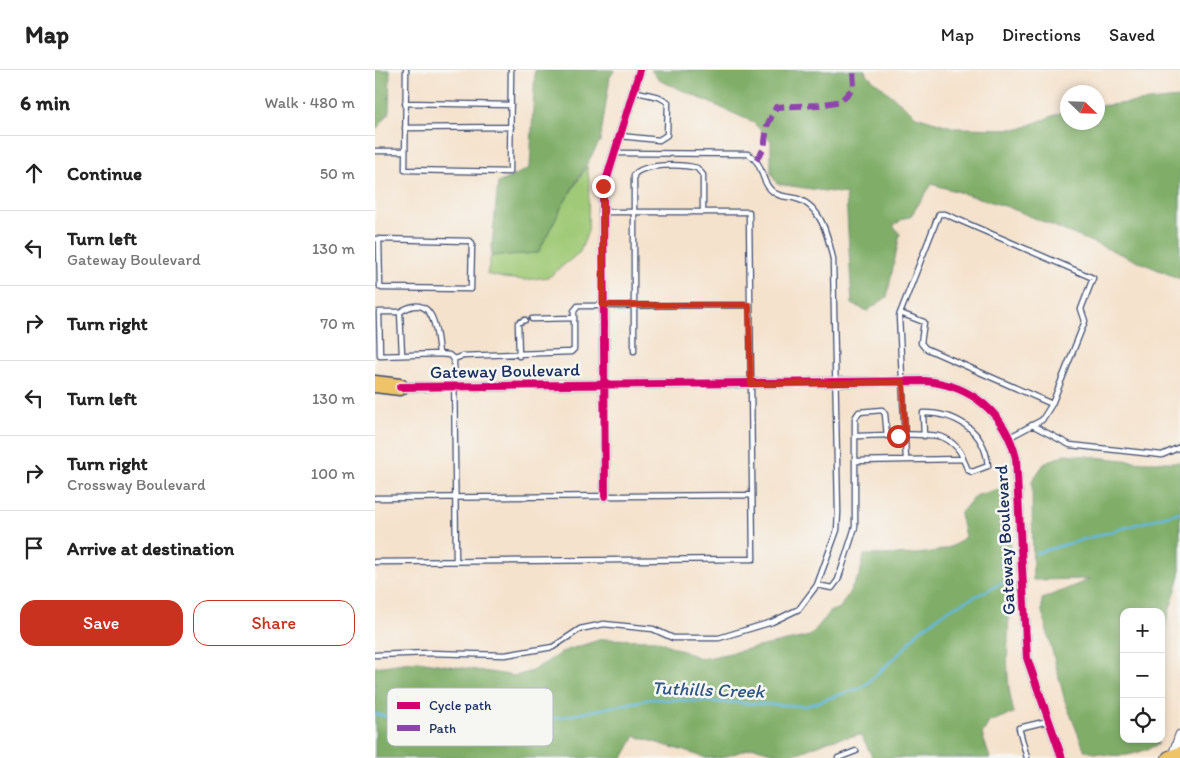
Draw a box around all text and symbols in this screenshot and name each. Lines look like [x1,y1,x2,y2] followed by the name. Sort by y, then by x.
[25,20,69,49] text: Map
[941,24,974,46] text: Map
[1002,24,1081,46] text: Directions
[1109,24,1155,46] text: Saved
[1060,85,1105,130] north arrow
[20,90,70,115] text: 6 min
[265,93,355,112] text: Walk · 480 m
[20,159,48,187] icon: ahead
[67,162,142,185] text: Continue
[320,164,355,183] text: 50 m
[592,175,615,198] route end
[67,227,137,250] text: Turn left
[20,234,48,262] icon: left
[312,239,355,258] text: 130 m
[67,250,201,269] text: Gateway Boulevard
[20,309,48,337] icon: right
[67,312,148,335] text: Turn right
[320,314,355,333] text: 70 m
[430,359,580,383] street label: Gateway Boulevard
[20,384,48,412] icon: left
[67,387,137,410] text: Turn left
[312,389,355,408] text: 130 m
[887,425,910,448] route start
[67,452,148,475] text: Turn right
[20,459,48,487] icon: right
[311,464,355,483] text: 100 m
[990,464,1020,616] street label: Gateway Boulevard
[67,475,206,494] text: Crossway Boulevard
[20,534,48,562] icon: arrive
[67,537,234,560] text: Arrive at destination
[20,600,183,646] button: Save
[193,600,355,646] button: Share
[1120,608,1165,743] map controls
[1120,608,1165,653] button: +
[1120,653,1165,698] button: −
[651,676,766,703] water label: Tuthills Creek
[387,688,553,746] legend
[429,697,492,714] text: Cycle path
[1120,698,1165,743] button: locate
[429,720,456,737] text: Path

